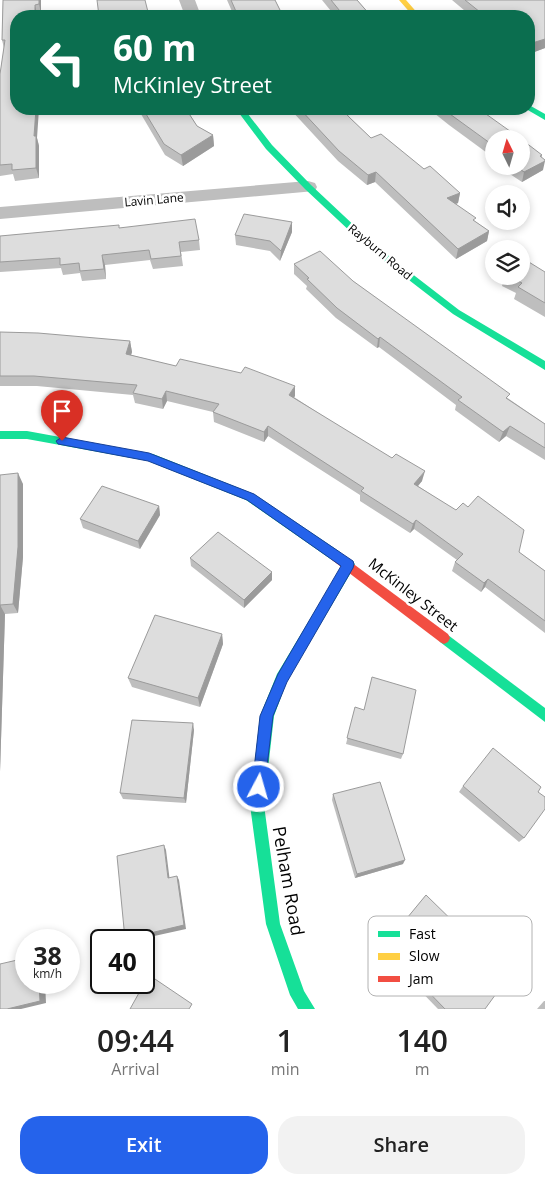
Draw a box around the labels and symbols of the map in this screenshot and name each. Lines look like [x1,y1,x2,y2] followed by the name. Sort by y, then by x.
[485,130,530,175] north arrow
[124,188,185,211] street label: Lavin Lane
[345,220,416,283] street label: Rayburn Road
[41,390,83,441] pin
[365,553,462,635] street label: McKinley Street
[232,760,284,812] position arrow
[268,824,310,937] street label: Pelham Road
[368,916,532,996] legend
[409,924,436,943] text: Fast
[90,929,155,994] speed limit sign: 40
[409,946,440,965] text: Slow
[407,969,434,988] text: Jam

